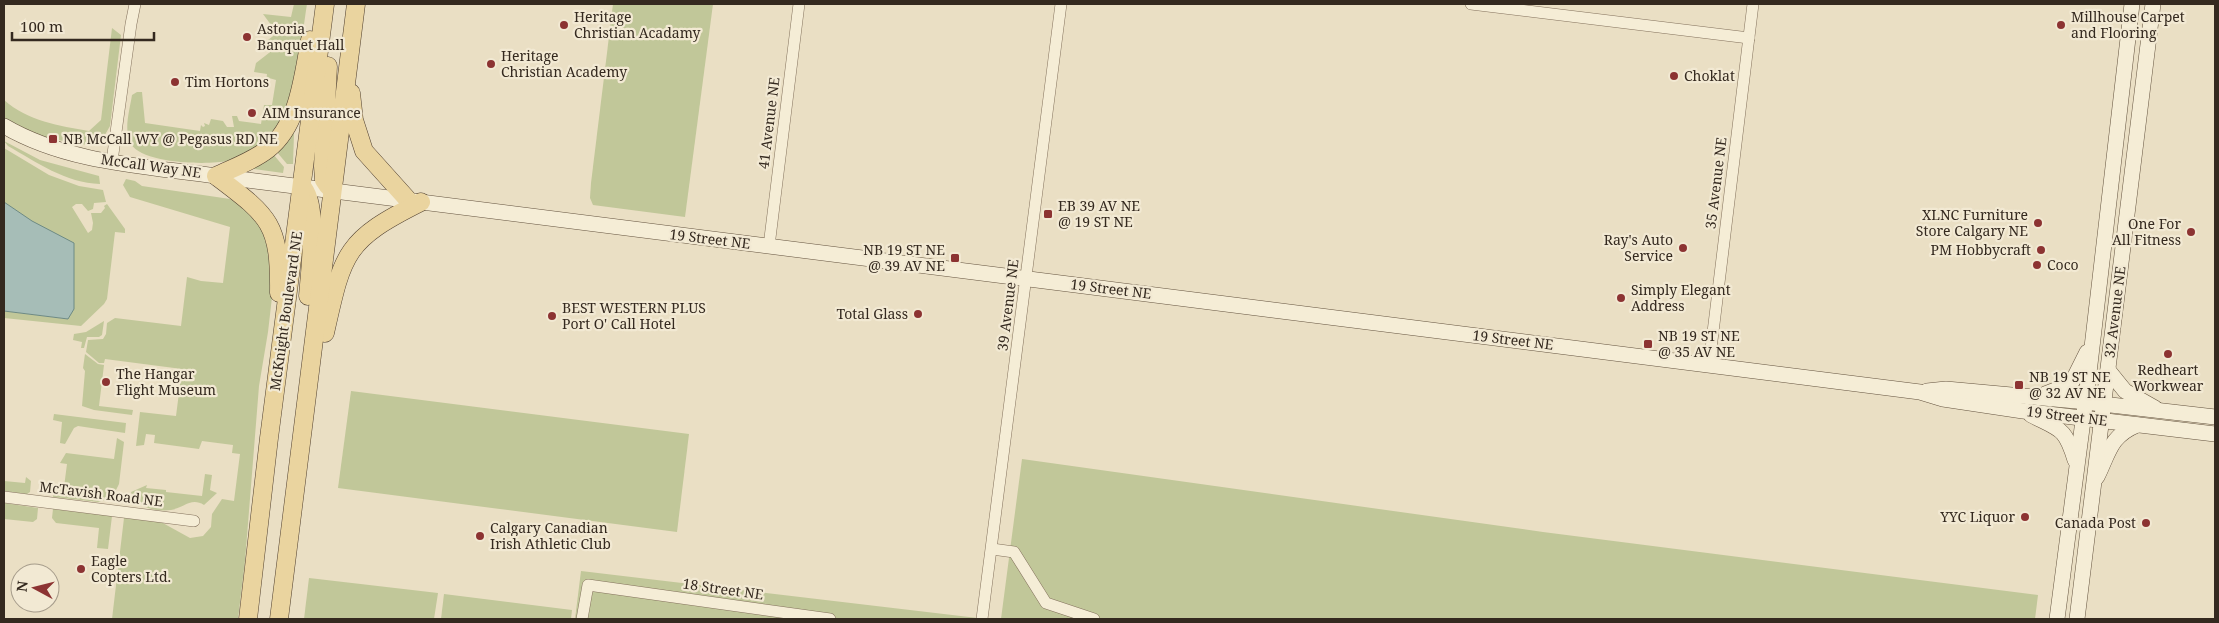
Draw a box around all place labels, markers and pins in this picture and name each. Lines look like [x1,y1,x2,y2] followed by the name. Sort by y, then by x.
[574,7,701,42] place label: Heritage Christian Acadamy
[2071,7,2185,42] place label: Millhouse Carpet and Flooring
[257,19,345,54] place label: Astoria Banquet Hall
[558,19,570,31] marker: Heritage Christian Acadamy
[2055,19,2067,31] marker: Millhouse Carpet and Flooring
[241,31,253,43] marker: Astoria Banquet Hall
[501,46,627,81] place label: Heritage Christian Academy
[485,58,497,70] marker: Heritage Christian Academy
[1684,66,1735,85] place label: Choklat
[1668,70,1680,82] marker: Choklat
[185,72,269,91] place label: Tim Hortons
[169,76,181,88] marker: Tim Hortons
[262,103,361,122] place label: AIM Insurance
[246,107,258,119] marker: AIM Insurance
[63,129,278,148] place label: NB McCall WY @ Pegasus RD NE
[47,133,59,145] marker: NB McCall WY @ Pegasus RD NE
[1058,196,1140,231] place label: EB 39 AV NE @ 19 ST NE
[1916,205,2028,240] place label: XLNC Furniture Store Calgary NE
[1042,208,1054,220] marker: EB 39 AV NE @ 19 ST NE
[2112,214,2181,249] place label: One For All Fitness
[2032,217,2044,229] marker: XLNC Furniture Store Calgary NE
[2185,226,2197,238] marker: One For All Fitness
[1604,230,1673,265] place label: Ray's Auto Service
[863,240,945,275] place label: NB 19 ST NE @ 39 AV NE
[1931,240,2031,259] place label: PM Hobbycraft
[1677,242,1689,254] marker: Ray's Auto Service
[2035,244,2047,256] marker: PM Hobbycraft
[949,252,961,264] marker: NB 19 ST NE @ 39 AV NE
[2047,255,2079,274] place label: Coco
[2031,259,2043,271] marker: Coco
[1631,280,1731,315] place label: Simply Elegant Address
[1615,292,1627,304] marker: Simply Elegant Address
[562,298,706,333] place label: BEST WESTERN PLUS Port O' Call Hotel
[836,304,908,323] place label: Total Glass
[912,308,924,320] marker: Total Glass
[546,310,558,322] marker: BEST WESTERN PLUS Port O' Call Hotel
[1658,326,1740,361] place label: NB 19 ST NE @ 35 AV NE
[1642,338,1654,350] marker: NB 19 ST NE @ 35 AV NE
[2162,348,2174,360] marker: Redheart Workwear
[2133,360,2204,395] place label: Redheart Workwear
[116,364,216,399] place label: The Hangar Flight Museum
[2029,367,2111,402] place label: NB 19 ST NE @ 32 AV NE
[100,376,112,388] marker: The Hangar Flight Museum
[2013,379,2025,391] marker: NB 19 ST NE @ 32 AV NE
[1939,507,2015,526] place label: YYC Liquor
[2019,511,2031,523] marker: YYC Liquor
[2055,513,2136,532] place label: Canada Post
[2140,517,2152,529] marker: Canada Post
[490,518,611,553] place label: Calgary Canadian Irish Athletic Club
[474,530,486,542] marker: Calgary Canadian Irish Athletic Club
[91,551,171,586] place label: Eagle Copters Ltd.
[75,563,87,575] marker: Eagle Copters Ltd.

